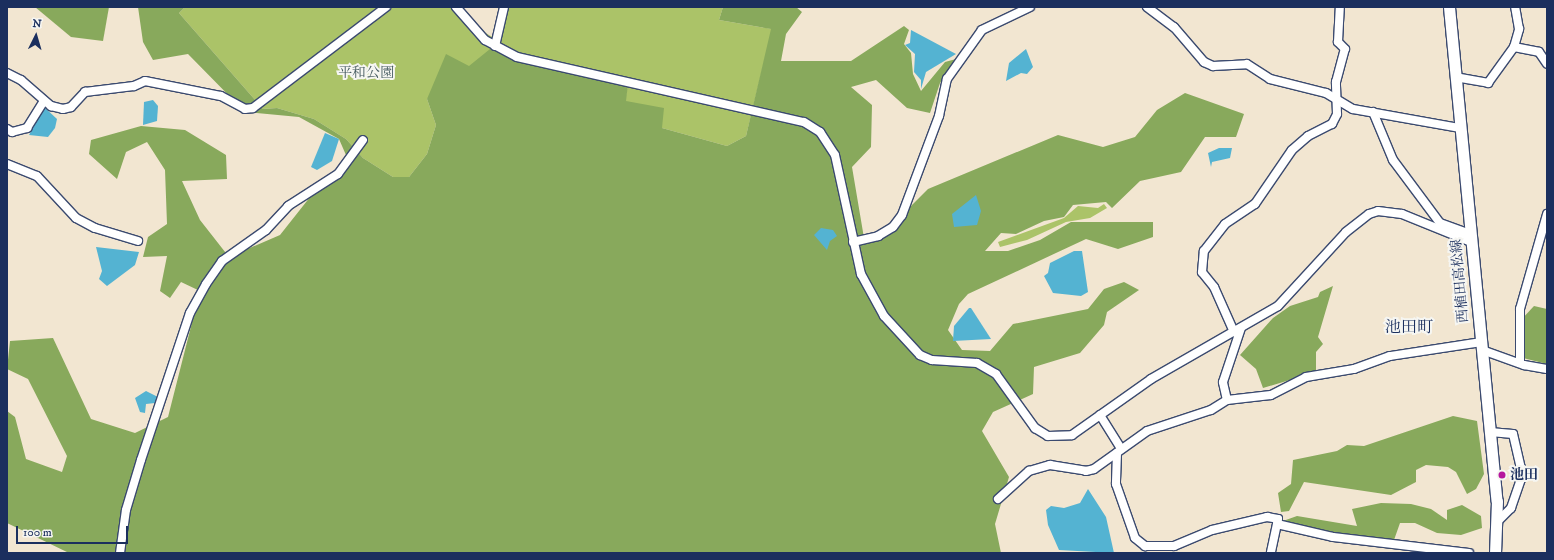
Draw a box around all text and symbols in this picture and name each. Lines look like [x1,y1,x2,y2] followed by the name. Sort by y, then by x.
[16,16,56,56] north arrow
[32,17,42,31] text: N
[338,65,394,81] park label: 平和公園
[1448,238,1472,324] street label: 西植田高松線
[1385,317,1433,337] district label: 池田町
[1510,467,1538,483] place label: 池田
[1497,470,1507,480] marker: 池田
[18,518,130,544] scale bar
[23,525,52,540] text: 100 m

